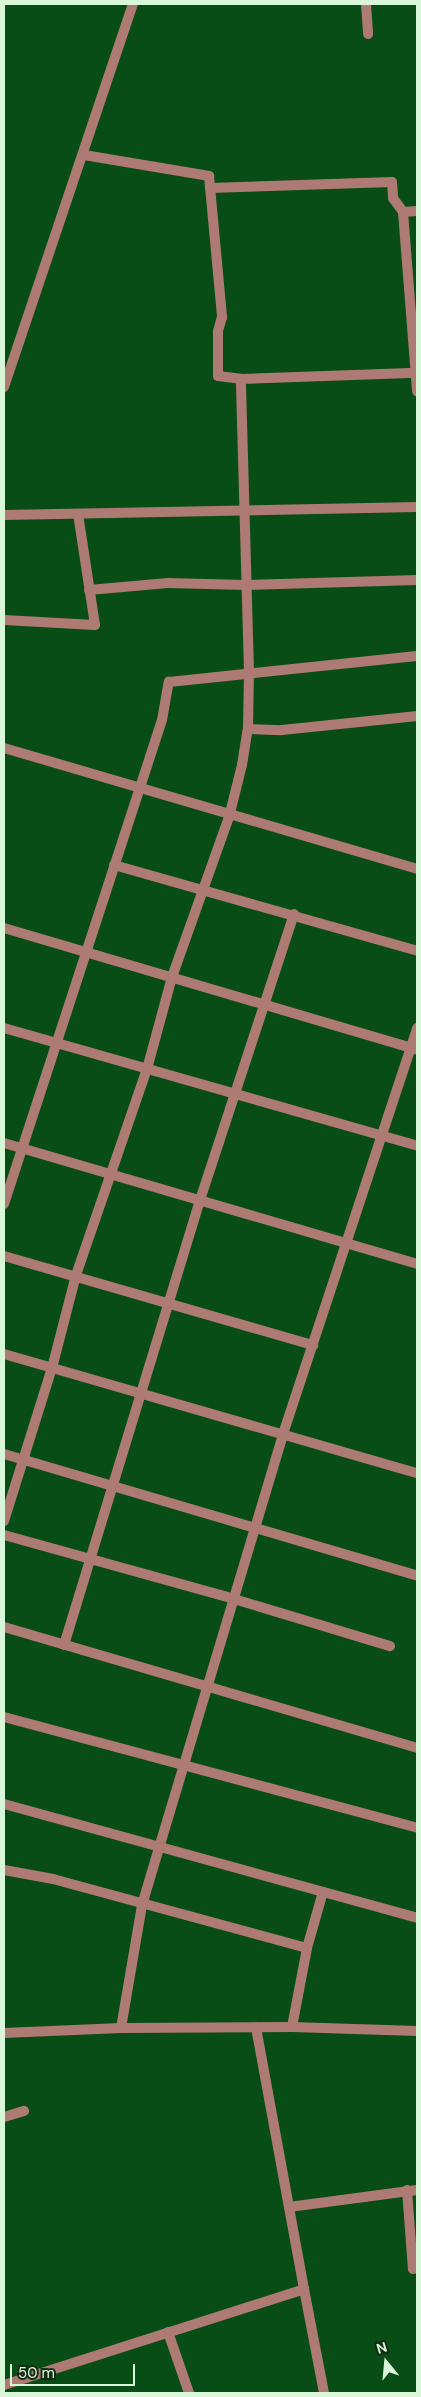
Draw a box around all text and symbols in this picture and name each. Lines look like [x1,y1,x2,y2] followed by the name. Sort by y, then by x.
[361,2337,411,2387] north arrow
[374,2338,389,2358] text: N
[12,2354,138,2386] scale bar
[18,2363,55,2383] text: 50 m

